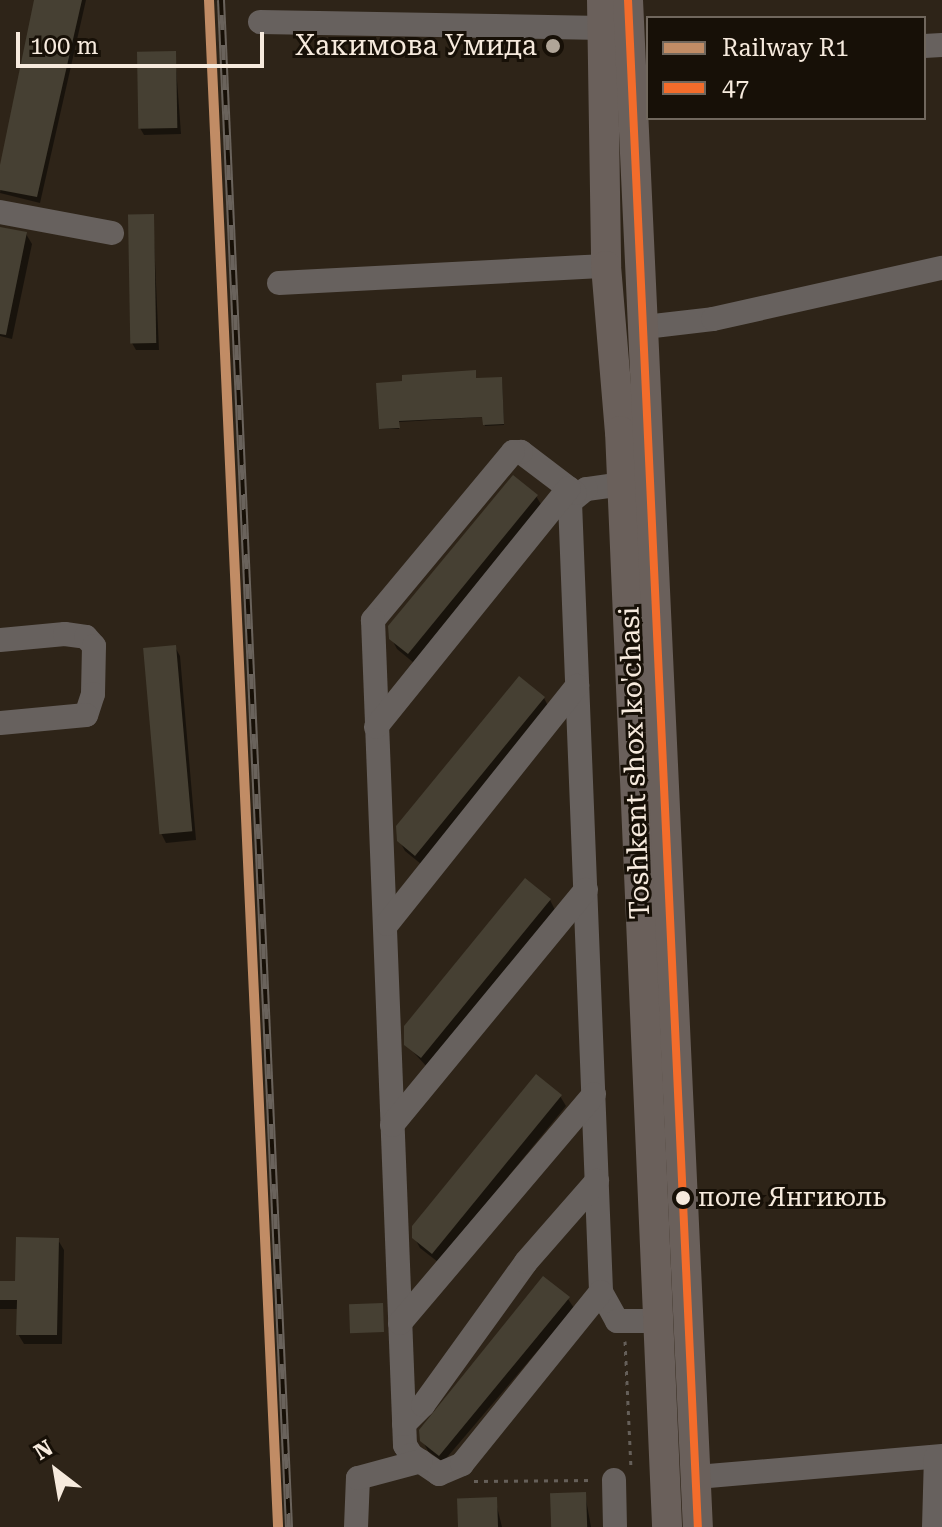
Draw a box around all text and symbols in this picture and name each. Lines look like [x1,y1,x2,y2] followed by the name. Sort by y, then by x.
[20,16,268,66] scale bar
[646,16,926,120] legend
[295,29,537,63] place label: Хакимова Умида
[30,32,98,60] text: 100 m
[722,34,849,62] text: Railway R1
[544,37,562,55] marker: Хакимова Умида
[722,74,749,102] text: 47
[613,606,657,920] street label: Toshkent shox ko'chasi
[698,1182,886,1214] place label: поле Янгиюль
[675,1190,691,1206] marker: поле Янгиюль
[16,1431,96,1511] north arrow
[30,1435,57,1465] text: N

